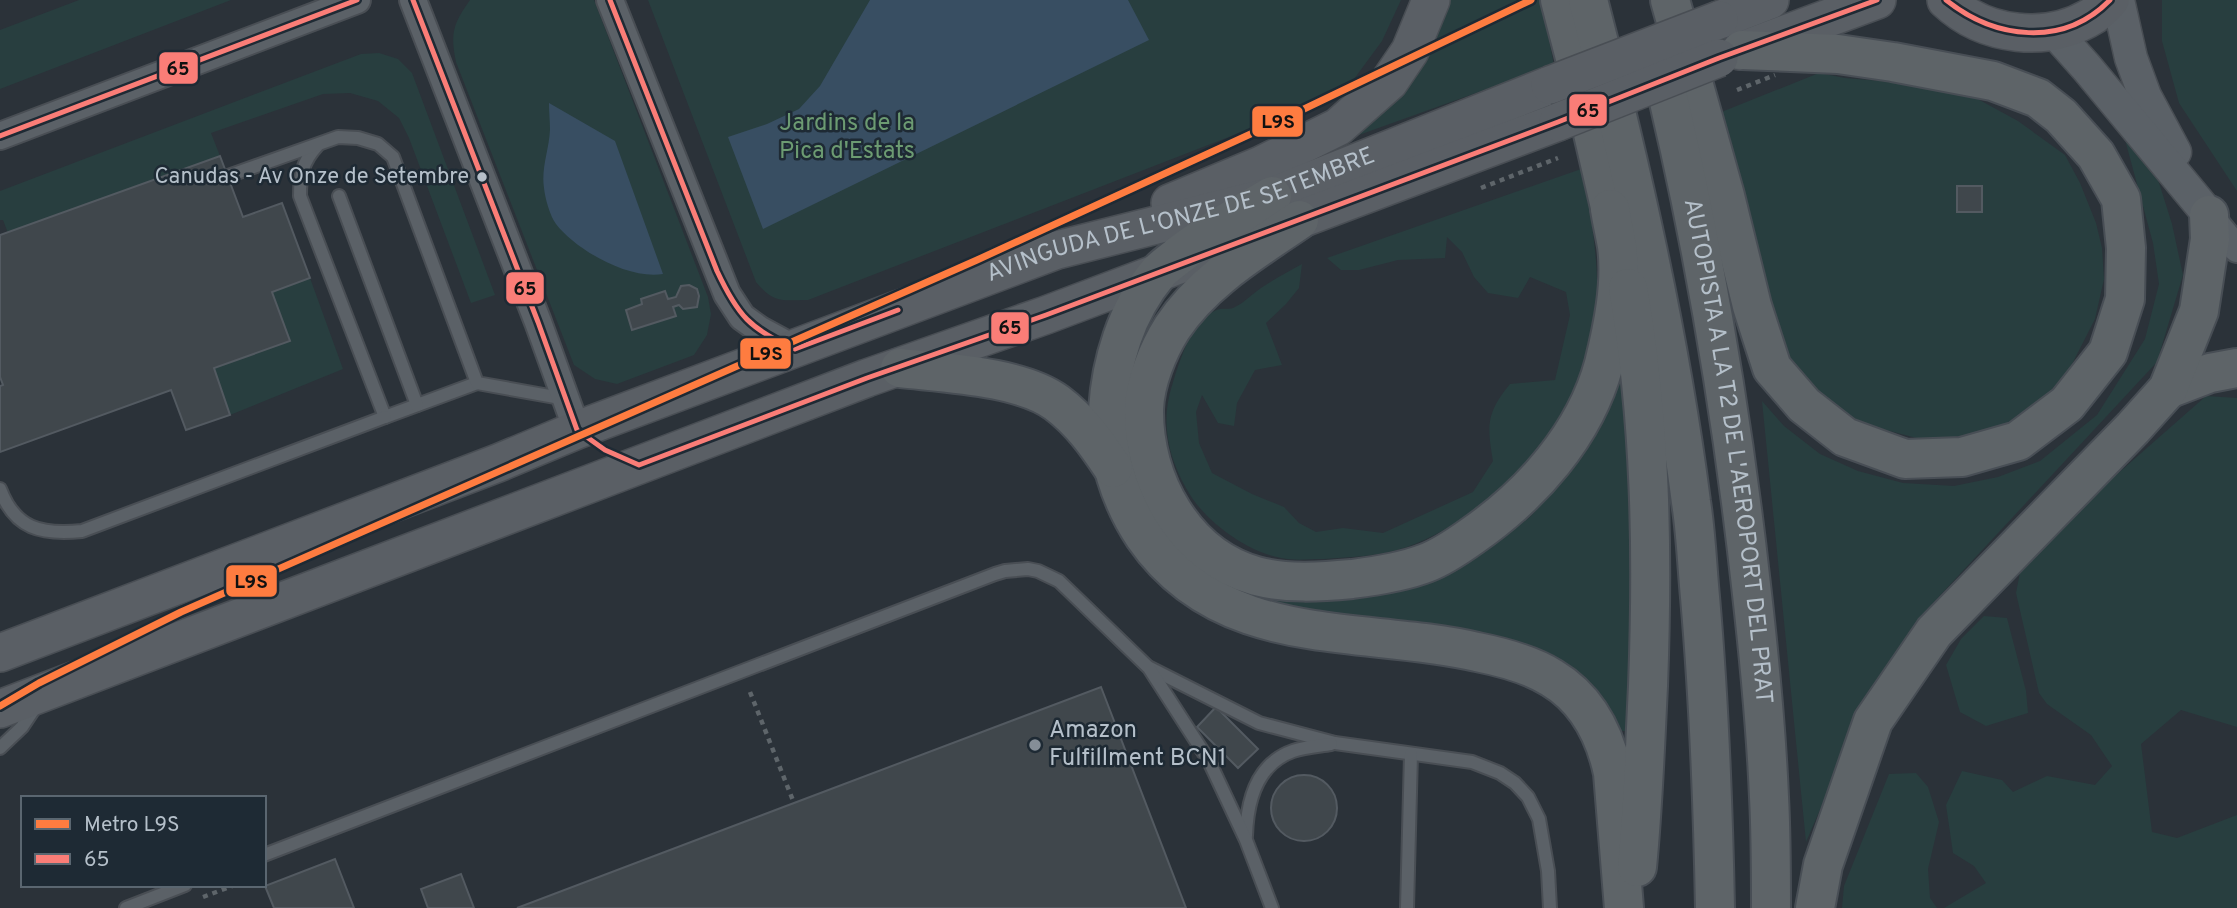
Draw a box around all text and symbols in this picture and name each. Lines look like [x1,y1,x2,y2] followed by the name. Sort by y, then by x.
[158,51,199,85] line badge: 65
[166,58,190,82] text: 65
[1568,93,1608,127] line badge: 65
[1576,100,1600,124] text: 65
[1251,105,1304,138] line badge: L9S
[779,109,915,167] park label: Jardins de la Pica d'Estats
[1261,111,1295,135] text: L9S
[982,141,1380,290] street label: AVINGUDA DE L'ONZE DE SETEMBRE
[154,164,469,191] place label: Canudas - Av Onze de Setembre
[475,170,489,184] marker: Canudas - Av Onze de Setembre
[1676,196,1778,705] street label: AUTOPISTA A LA T2 DE L'AEROPORT DEL PRAT
[505,271,545,305] line badge: 65
[513,278,537,302] text: 65
[990,311,1030,345] line badge: 65
[998,317,1022,341] text: 65
[739,337,792,370] line badge: L9S
[749,343,783,367] text: L9S
[225,564,278,598] line badge: L9S
[234,571,268,595] text: L9S
[1049,716,1227,774] place label: Amazon Fulfillment BCN1
[1027,737,1043,753] marker: Amazon Fulfillment BCN1
[21,796,266,887] legend
[84,812,180,839] text: Metro L9S
[84,847,110,874] text: 65

